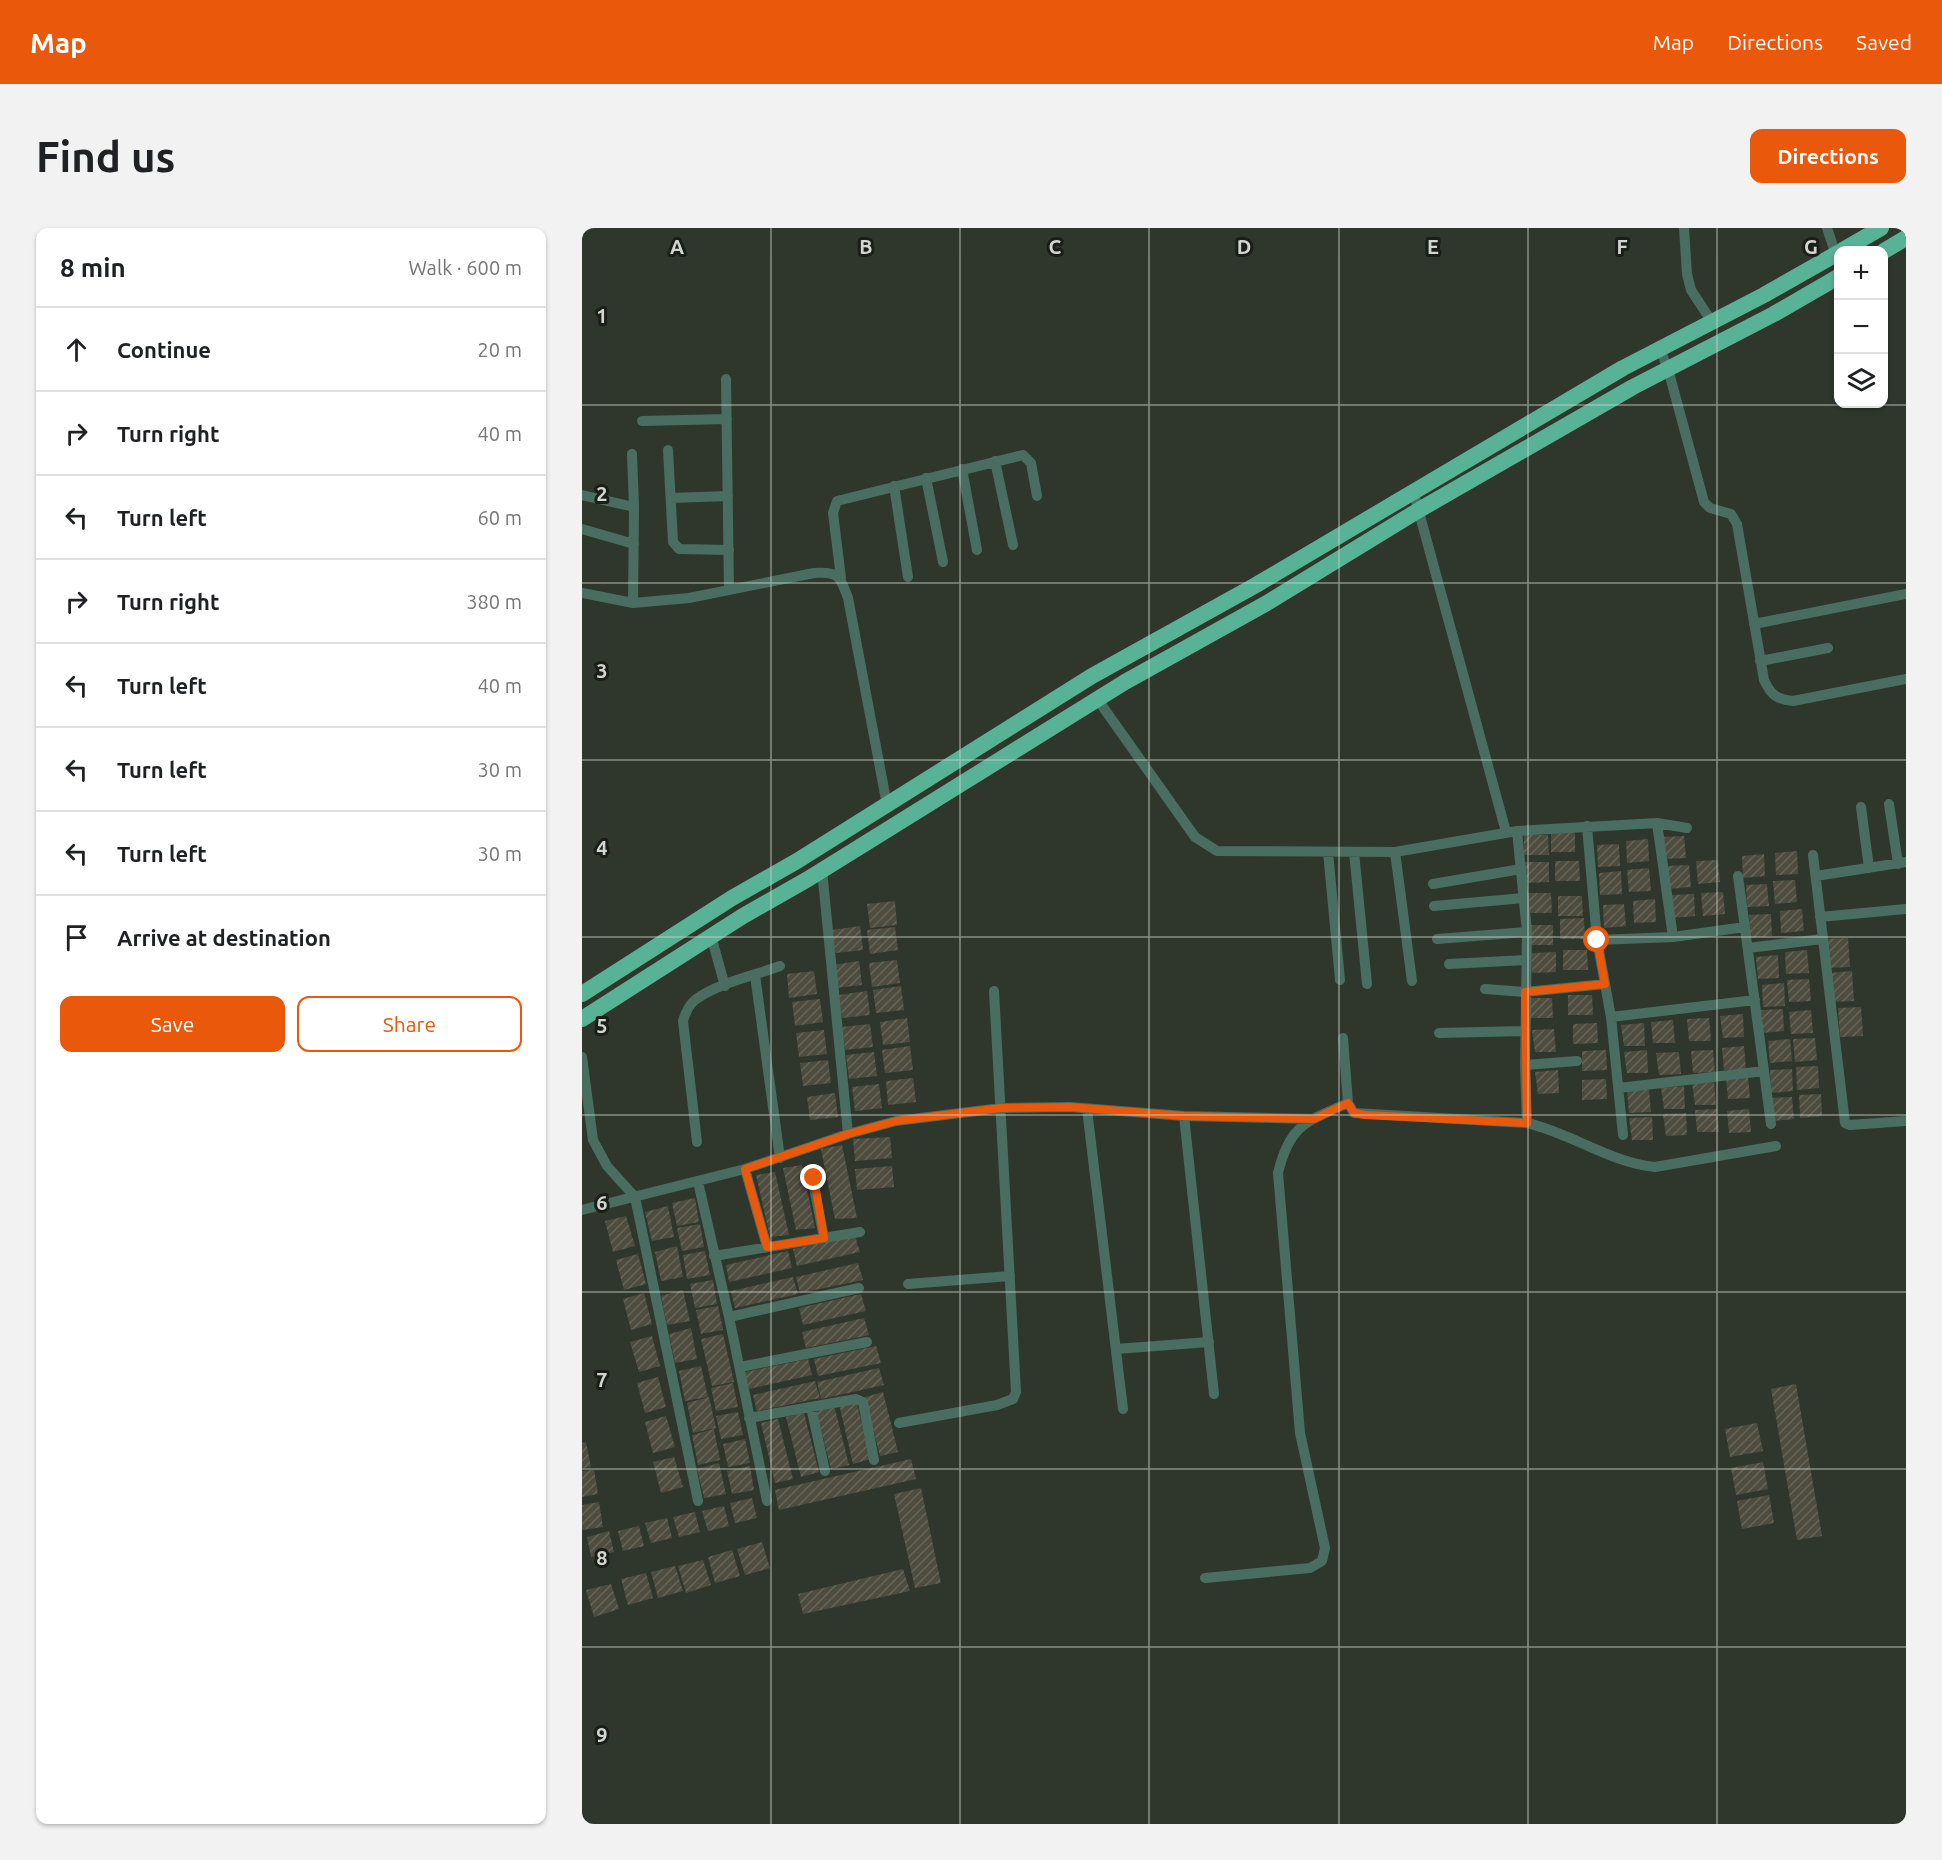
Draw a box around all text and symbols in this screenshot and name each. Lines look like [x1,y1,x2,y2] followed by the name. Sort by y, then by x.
[30,27,87,58] text: Map
[1653,30,1694,54] text: Map
[1727,30,1823,54] text: Directions
[1856,30,1912,54] text: Saved
[1750,129,1906,183] button: Directions
[36,133,175,180] text: Find us
[670,235,684,258] text: A
[859,235,873,258] text: B
[1049,235,1062,258] text: C
[1237,235,1251,258] text: D
[1427,235,1439,258] text: E
[1616,235,1628,258] text: F
[1804,235,1818,258] text: G
[1834,246,1888,408] map controls
[1834,246,1888,300] button: +
[60,253,126,282] text: 8 min
[409,256,522,279] text: Walk · 600 m
[1834,300,1888,354] button: −
[596,304,608,327] text: 1
[60,333,93,366] icon: ahead
[117,337,211,362] text: Continue
[478,338,522,361] text: 20 m
[1834,354,1888,408] button: layers
[60,417,93,450] icon: right
[117,421,219,446] text: Turn right
[478,422,522,445] text: 40 m
[596,482,608,505] text: 2
[60,501,93,534] icon: left
[117,505,207,530] text: Turn left
[478,506,522,529] text: 60 m
[60,585,93,618] icon: right
[117,589,219,614] text: Turn right
[466,590,522,613] text: 380 m
[596,659,608,682] text: 3
[60,669,93,702] icon: left
[117,673,207,698] text: Turn left
[478,674,522,697] text: 40 m
[60,753,93,786] icon: left
[117,757,207,782] text: Turn left
[478,758,522,781] text: 30 m
[596,836,608,859] text: 4
[60,837,93,870] icon: left
[117,841,207,866] text: Turn left
[478,842,522,865] text: 30 m
[60,921,93,954] icon: arrive
[117,925,331,950] text: Arrive at destination
[1583,926,1609,952] route start
[60,996,285,1052] button: Save
[297,996,522,1052] button: Share
[596,1014,608,1037] text: 5
[800,1164,826,1190] route end
[596,1191,608,1214] text: 6
[596,1368,608,1391] text: 7
[596,1546,608,1569] text: 8
[596,1723,608,1746] text: 9

